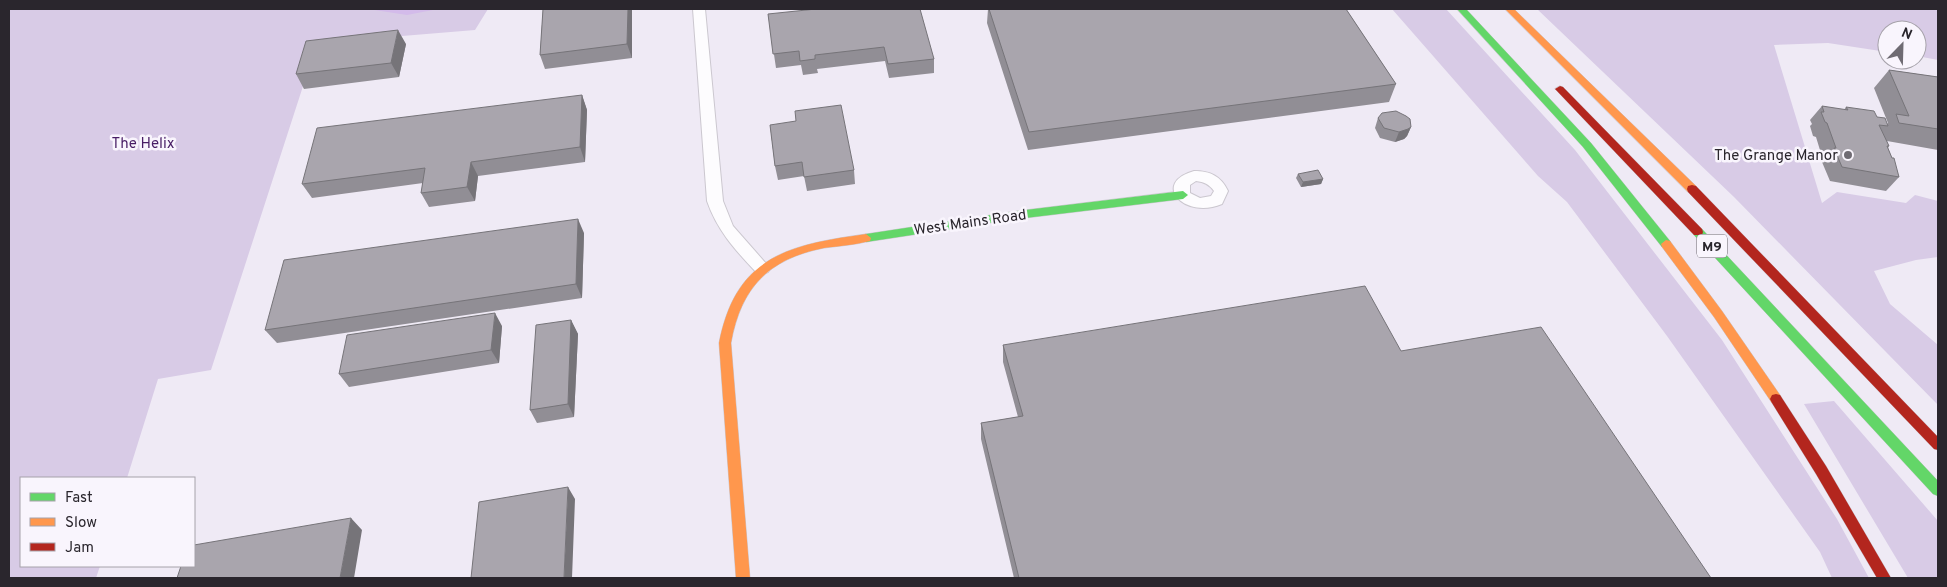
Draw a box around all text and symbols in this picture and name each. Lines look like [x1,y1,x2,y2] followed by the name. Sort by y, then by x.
[1877,20,1927,70] north arrow
[1899,25,1914,44] text: N
[111,135,175,154] park label: The Helix
[1714,147,1838,166] place label: The Grange Manor
[1842,149,1854,161] marker: The Grange Manor
[913,206,1028,241] street label: West Mains Road
[1697,235,1727,258] road number: M9
[20,477,195,567] legend
[65,489,93,508] text: Fast
[65,514,97,533] text: Slow
[65,539,94,558] text: Jam

